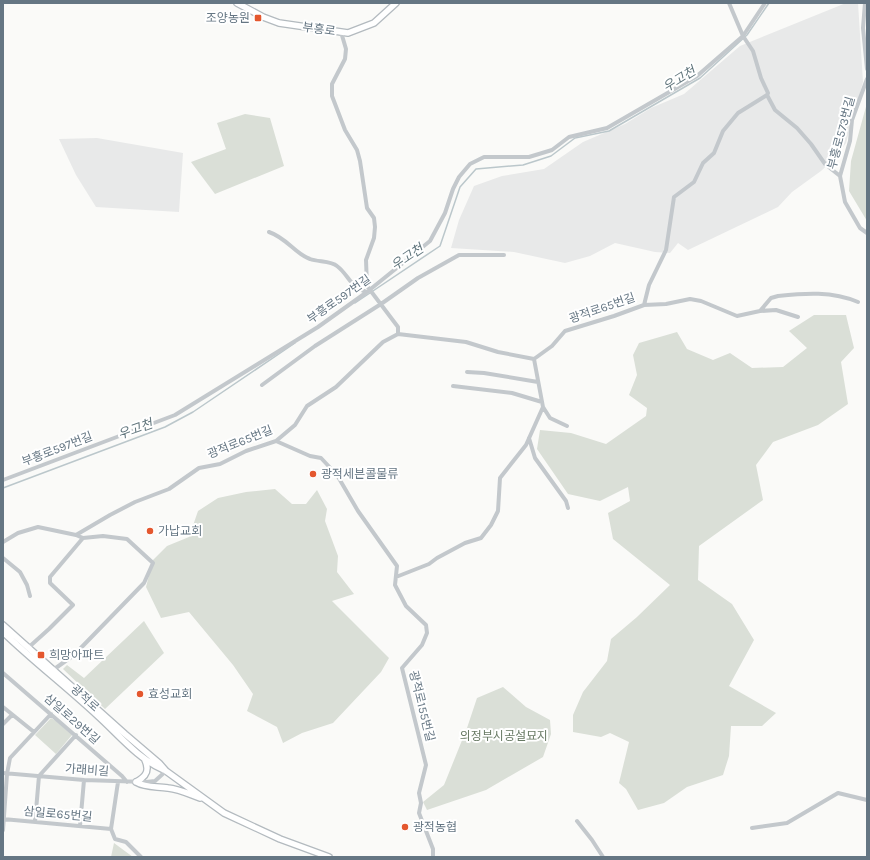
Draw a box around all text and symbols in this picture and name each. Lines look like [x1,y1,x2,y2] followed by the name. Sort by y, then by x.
[206,11,250,25] place label: 조양농원
[253,13,263,23] marker: 조양농원
[302,20,336,38] street label: 부흥로
[660,63,699,95] water label: 우고천
[825,95,857,171] street label: 부흥로573번길
[388,240,427,273] water label: 우고천
[304,272,374,326] street label: 부흥로597번길
[567,290,637,326] street label: 광적로65번길
[116,415,155,442] water label: 우고천
[205,423,275,461] street label: 광적로65번길
[20,429,94,469] street label: 부흥로597번길
[321,467,398,481] place label: 광적세븐콜물류
[308,469,318,479] marker: 광적세븐콜물류
[158,524,202,538] place label: 가납교회
[145,526,155,536] marker: 가납교회
[49,648,104,662] place label: 희망아파트
[36,650,46,660] marker: 희망아파트
[406,669,438,743] street label: 광적로155번길
[68,682,102,714] street label: 광적로
[148,687,192,701] place label: 효성교회
[135,689,145,699] marker: 효성교회
[41,691,103,747] street label: 삼일로29번길
[460,729,548,743] park label: 의정부시공설묘지
[64,761,110,779] street label: 가래비길
[23,804,93,824] street label: 삼일로65번길
[413,820,457,834] place label: 광적농협
[400,822,410,832] marker: 광적농협

